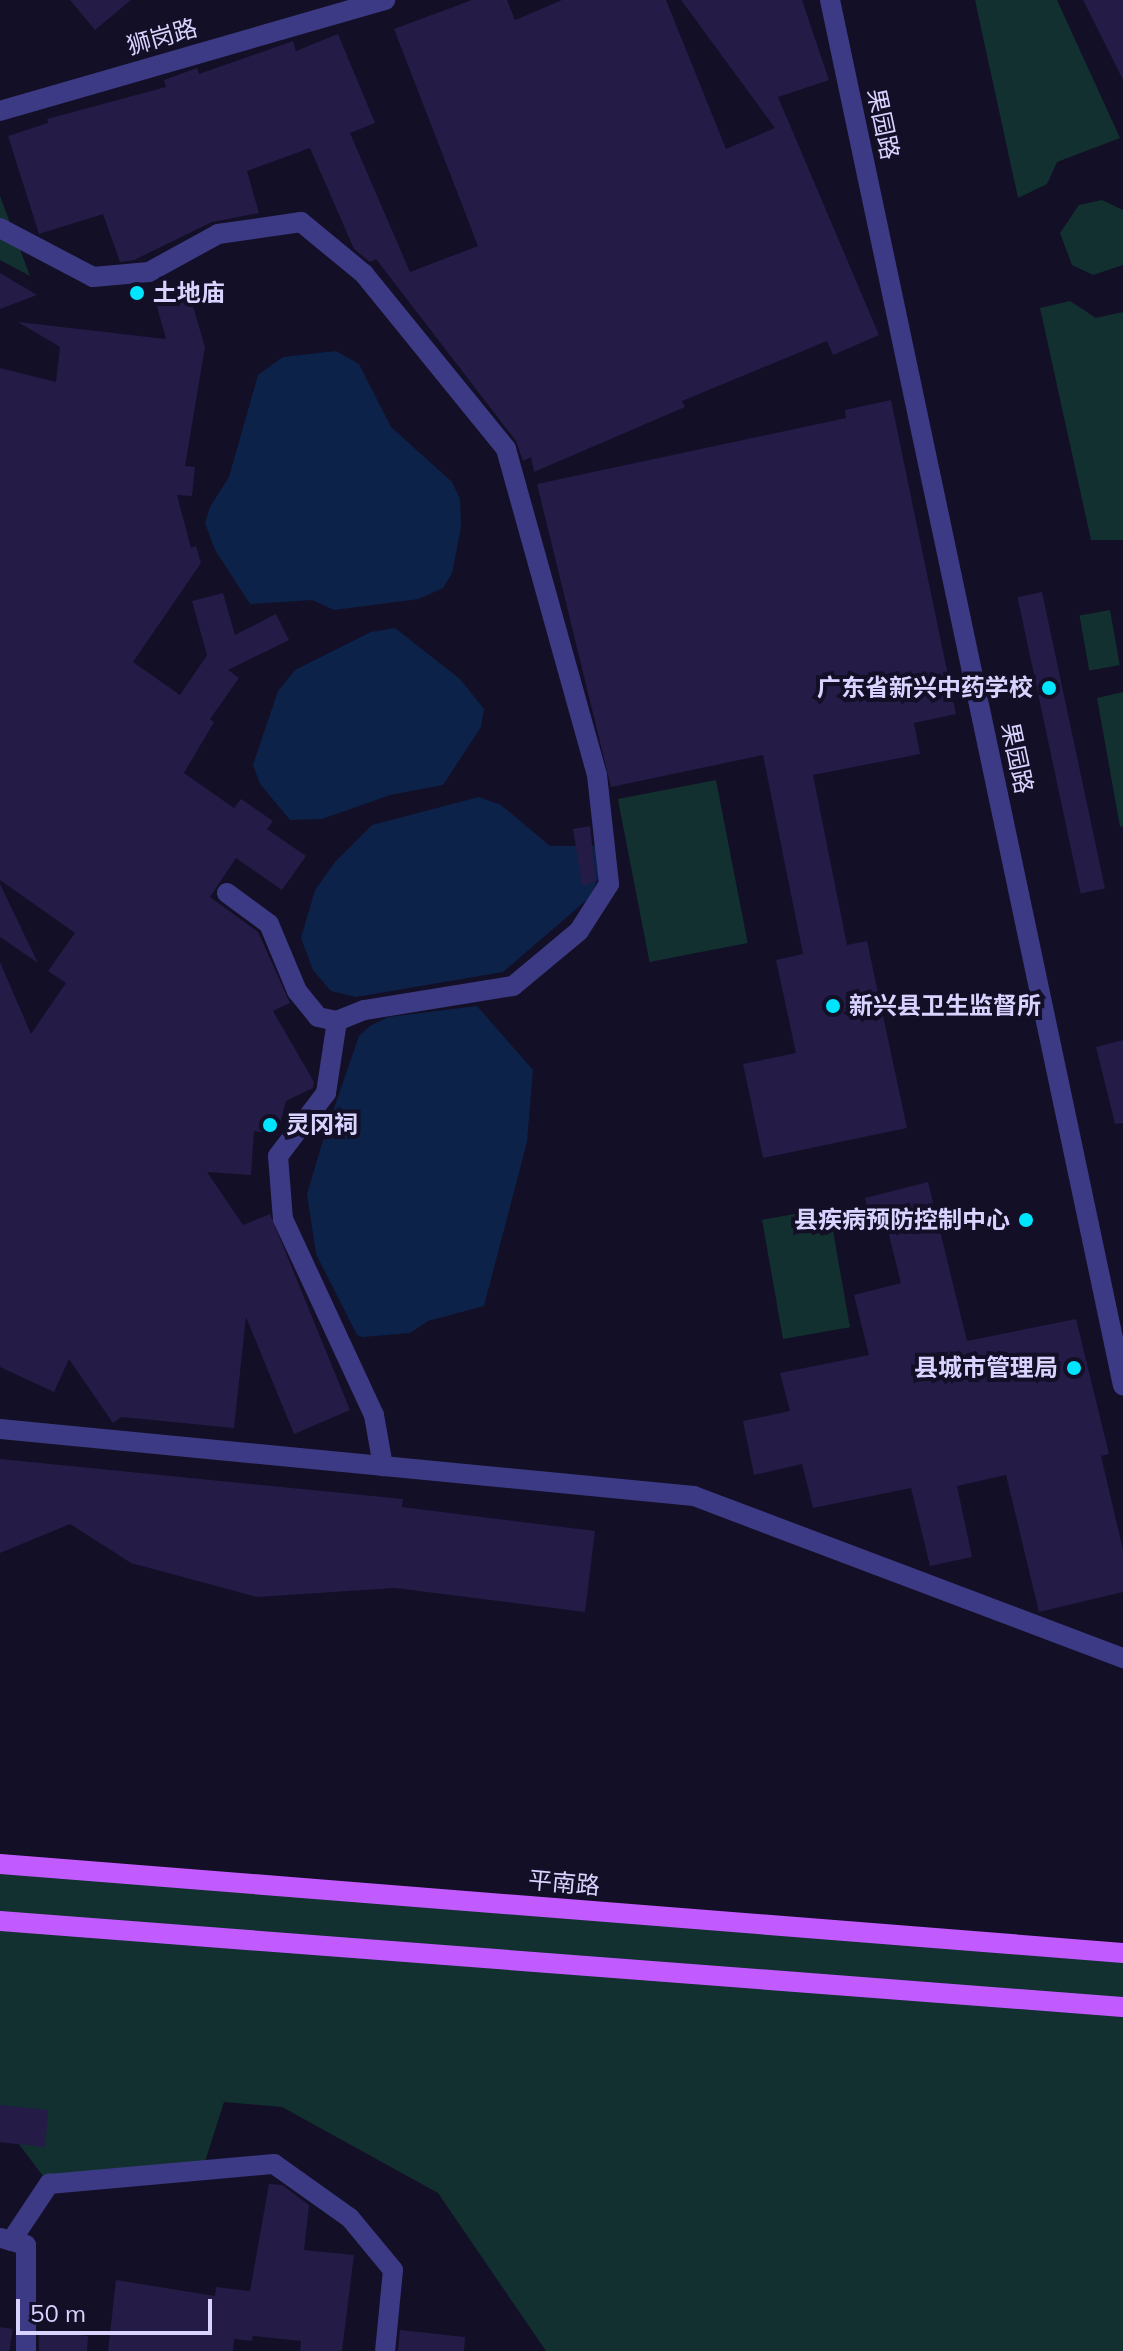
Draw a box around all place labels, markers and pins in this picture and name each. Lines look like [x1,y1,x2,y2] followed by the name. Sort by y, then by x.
[153,279,225,307] place label: 土地庙
[128,284,146,302] marker: 土地庙
[817,674,1033,702] place label: 广东省新兴中药学校
[1040,679,1058,697] marker: 广东省新兴中药学校
[849,992,1041,1020] place label: 新兴县卫生监督所
[824,997,842,1015] marker: 新兴县卫生监督所
[286,1111,358,1139] place label: 灵冈祠
[261,1116,279,1134] marker: 灵冈祠
[794,1206,1010,1234] place label: 县疾病预防控制中心
[1017,1211,1035,1229] marker: 县疾病预防控制中心
[914,1354,1058,1382] place label: 县城市管理局
[1065,1359,1083,1377] marker: 县城市管理局

